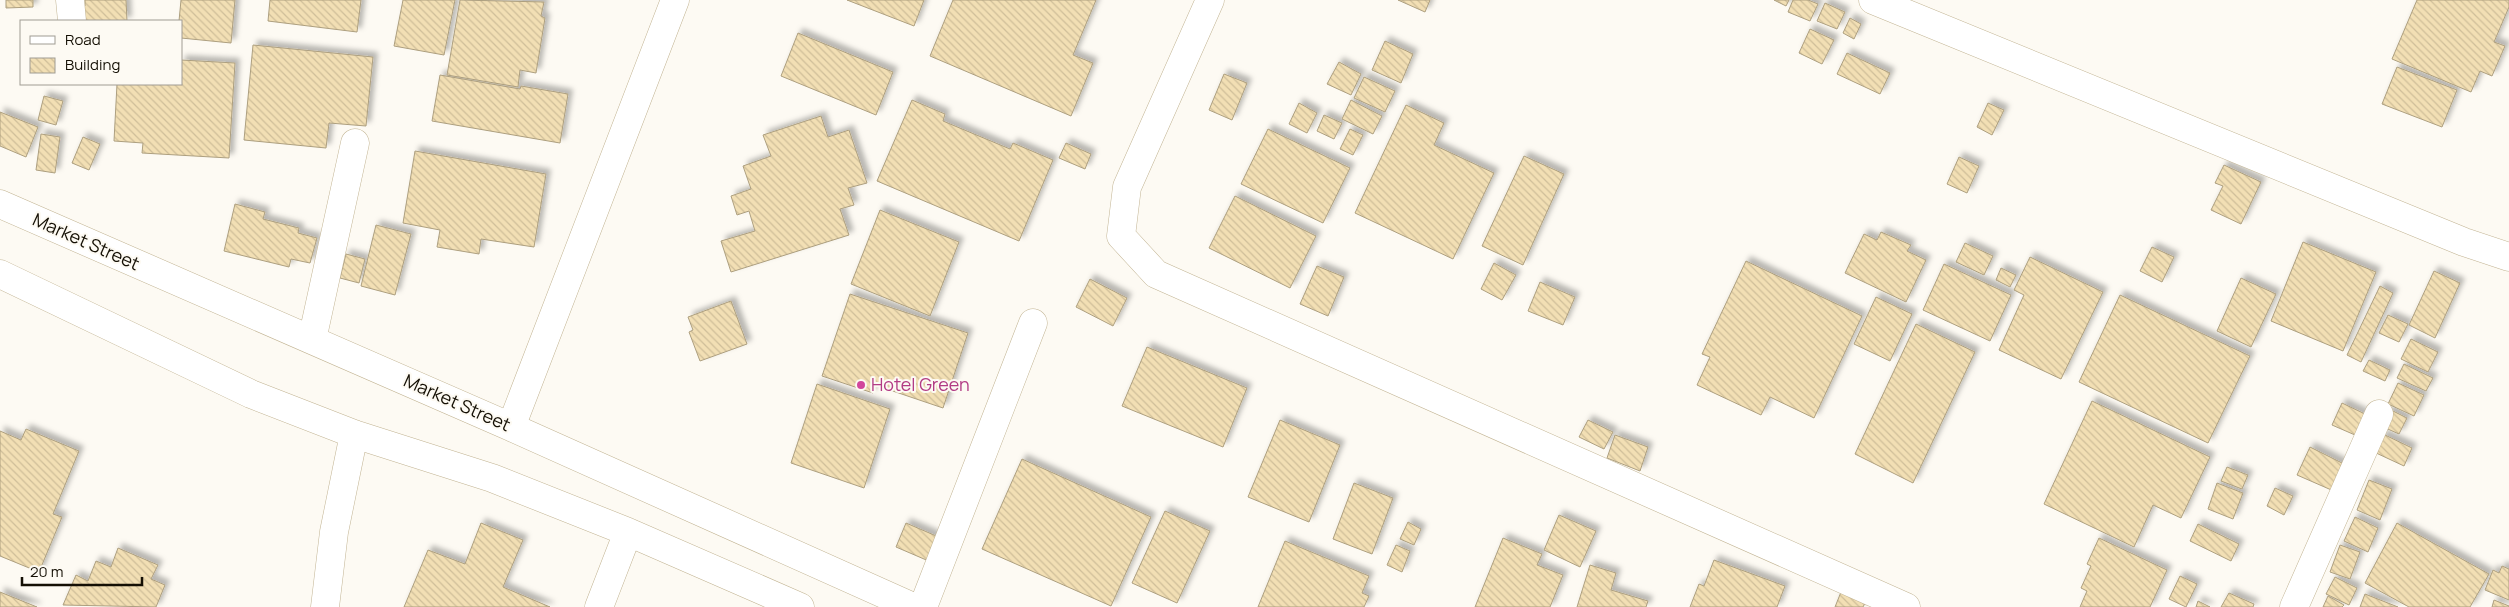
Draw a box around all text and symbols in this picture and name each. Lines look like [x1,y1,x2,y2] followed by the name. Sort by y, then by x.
[20,20,182,85] legend
[65,29,101,50] text: Road
[65,54,120,75] text: Building
[29,207,144,275] street label: Market Street
[400,368,515,436] street label: Market Street
[871,372,970,396] place label: Hotel Green
[855,379,867,391] marker: Hotel Green
[22,554,142,586] scale bar
[30,561,63,582] text: 20 m

